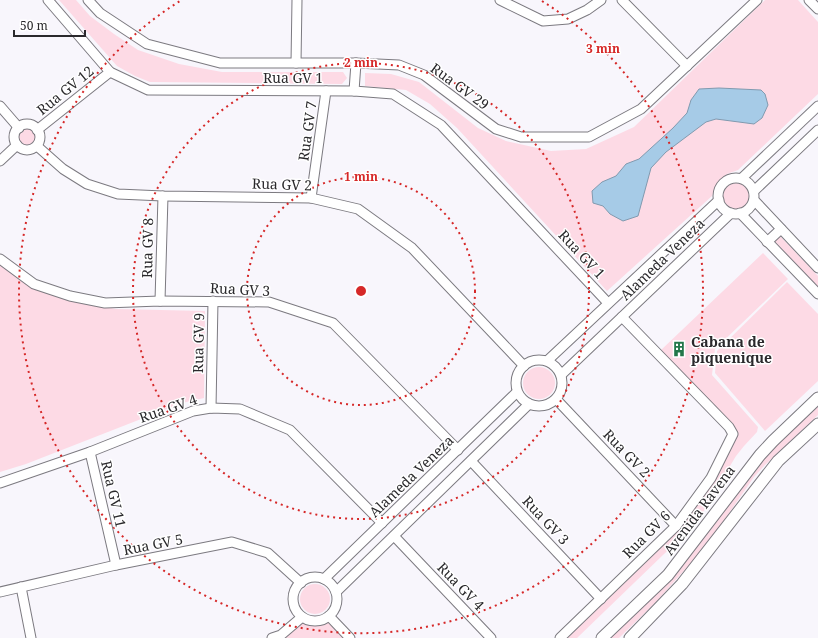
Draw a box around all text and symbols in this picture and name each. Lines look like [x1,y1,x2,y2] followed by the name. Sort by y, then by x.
[14,12,85,38] scale bar
[20,17,48,34] text: 50 m
[586,40,620,57] text: 3 min
[344,54,378,71] text: 2 min
[427,58,493,114] street label: Rua GV 29
[33,61,97,119] street label: Rua GV 12
[263,68,323,87] street label: Rua GV 1
[293,100,321,162] street label: Rua GV 7
[344,168,378,185] text: 1 min
[252,173,312,195] street label: Rua GV 2
[616,214,708,304] street label: Alameda Veneza
[137,218,157,278] street label: Rua GV 8
[555,225,609,283] street label: Rua GV 1
[209,278,271,300] street label: Rua GV 3
[354,284,368,298] centre of rings
[188,313,208,373] street label: Rua GV 9
[691,332,772,367] place label: Cabana de piquenique
[670,340,688,358] building icon: Cabana de piquenique
[136,389,200,427] street label: Rua GV 4
[599,425,655,481] street label: Rua GV 2
[365,431,457,521] street label: Alameda Veneza
[97,459,131,529] street label: Rua GV 11
[659,461,739,559] street label: Avenida Ravena
[519,491,574,549] street label: Rua GV 3
[618,506,674,562] street label: Rua GV 6
[122,529,184,559] street label: Rua GV 5
[433,558,489,614] street label: Rua GV 4

